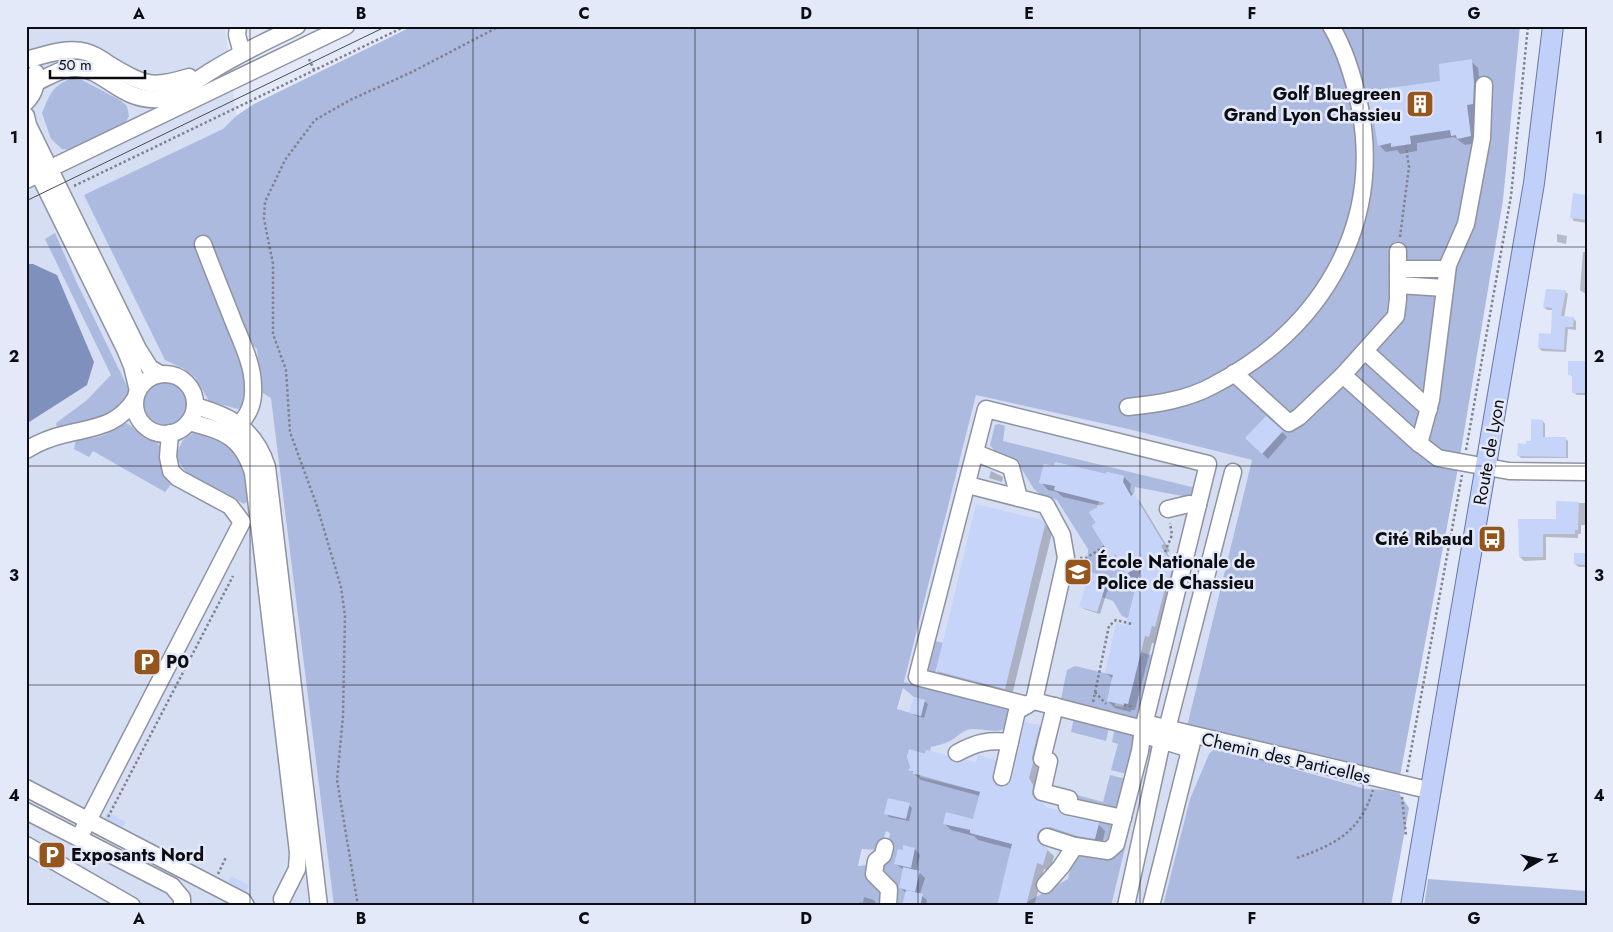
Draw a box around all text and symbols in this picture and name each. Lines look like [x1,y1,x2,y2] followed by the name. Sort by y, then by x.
[132,2,145,25] text: A
[356,2,366,25] text: B
[578,2,590,25] text: C
[800,2,812,25] text: D
[1024,2,1034,25] text: E
[1248,2,1256,25] text: F
[1467,2,1481,25] text: G
[50,48,145,80] scale bar
[58,54,92,76] text: 50 m
[1224,81,1401,128] place label: Golf Bluegreen Grand Lyon Chassieu
[1405,89,1435,119] building icon: Golf Bluegreen Grand Lyon Chassieu
[10,126,18,149] text: 1
[1595,126,1603,149] text: 1
[9,345,19,368] text: 2
[1594,345,1604,368] text: 2
[1467,397,1511,507] street label: Route de Lyon
[1477,524,1507,554] bus stop icon: Cité Ribaud
[1375,526,1473,552] place label: Cité Ribaud
[1097,549,1255,596] place label: École Nationale de Police de Chassieu
[1063,557,1093,587] school or university icon: École Nationale de Police de Chassieu
[9,564,19,587] text: 3
[1594,564,1604,587] text: 3
[132,647,162,677] parking icon: P0
[166,649,189,675] place label: P0
[1199,726,1373,790] street label: Chemin des Particelles
[8,784,20,807] text: 4
[1593,784,1605,807] text: 4
[1516,834,1566,884] north arrow
[37,840,67,870] parking icon: Exposants Nord
[71,842,204,868] place label: Exposants Nord
[1542,851,1564,865] text: N
[132,907,145,930] text: A
[356,907,366,930] text: B
[578,907,590,930] text: C
[800,907,812,930] text: D
[1024,907,1034,930] text: E
[1248,907,1256,930] text: F
[1467,907,1481,930] text: G

